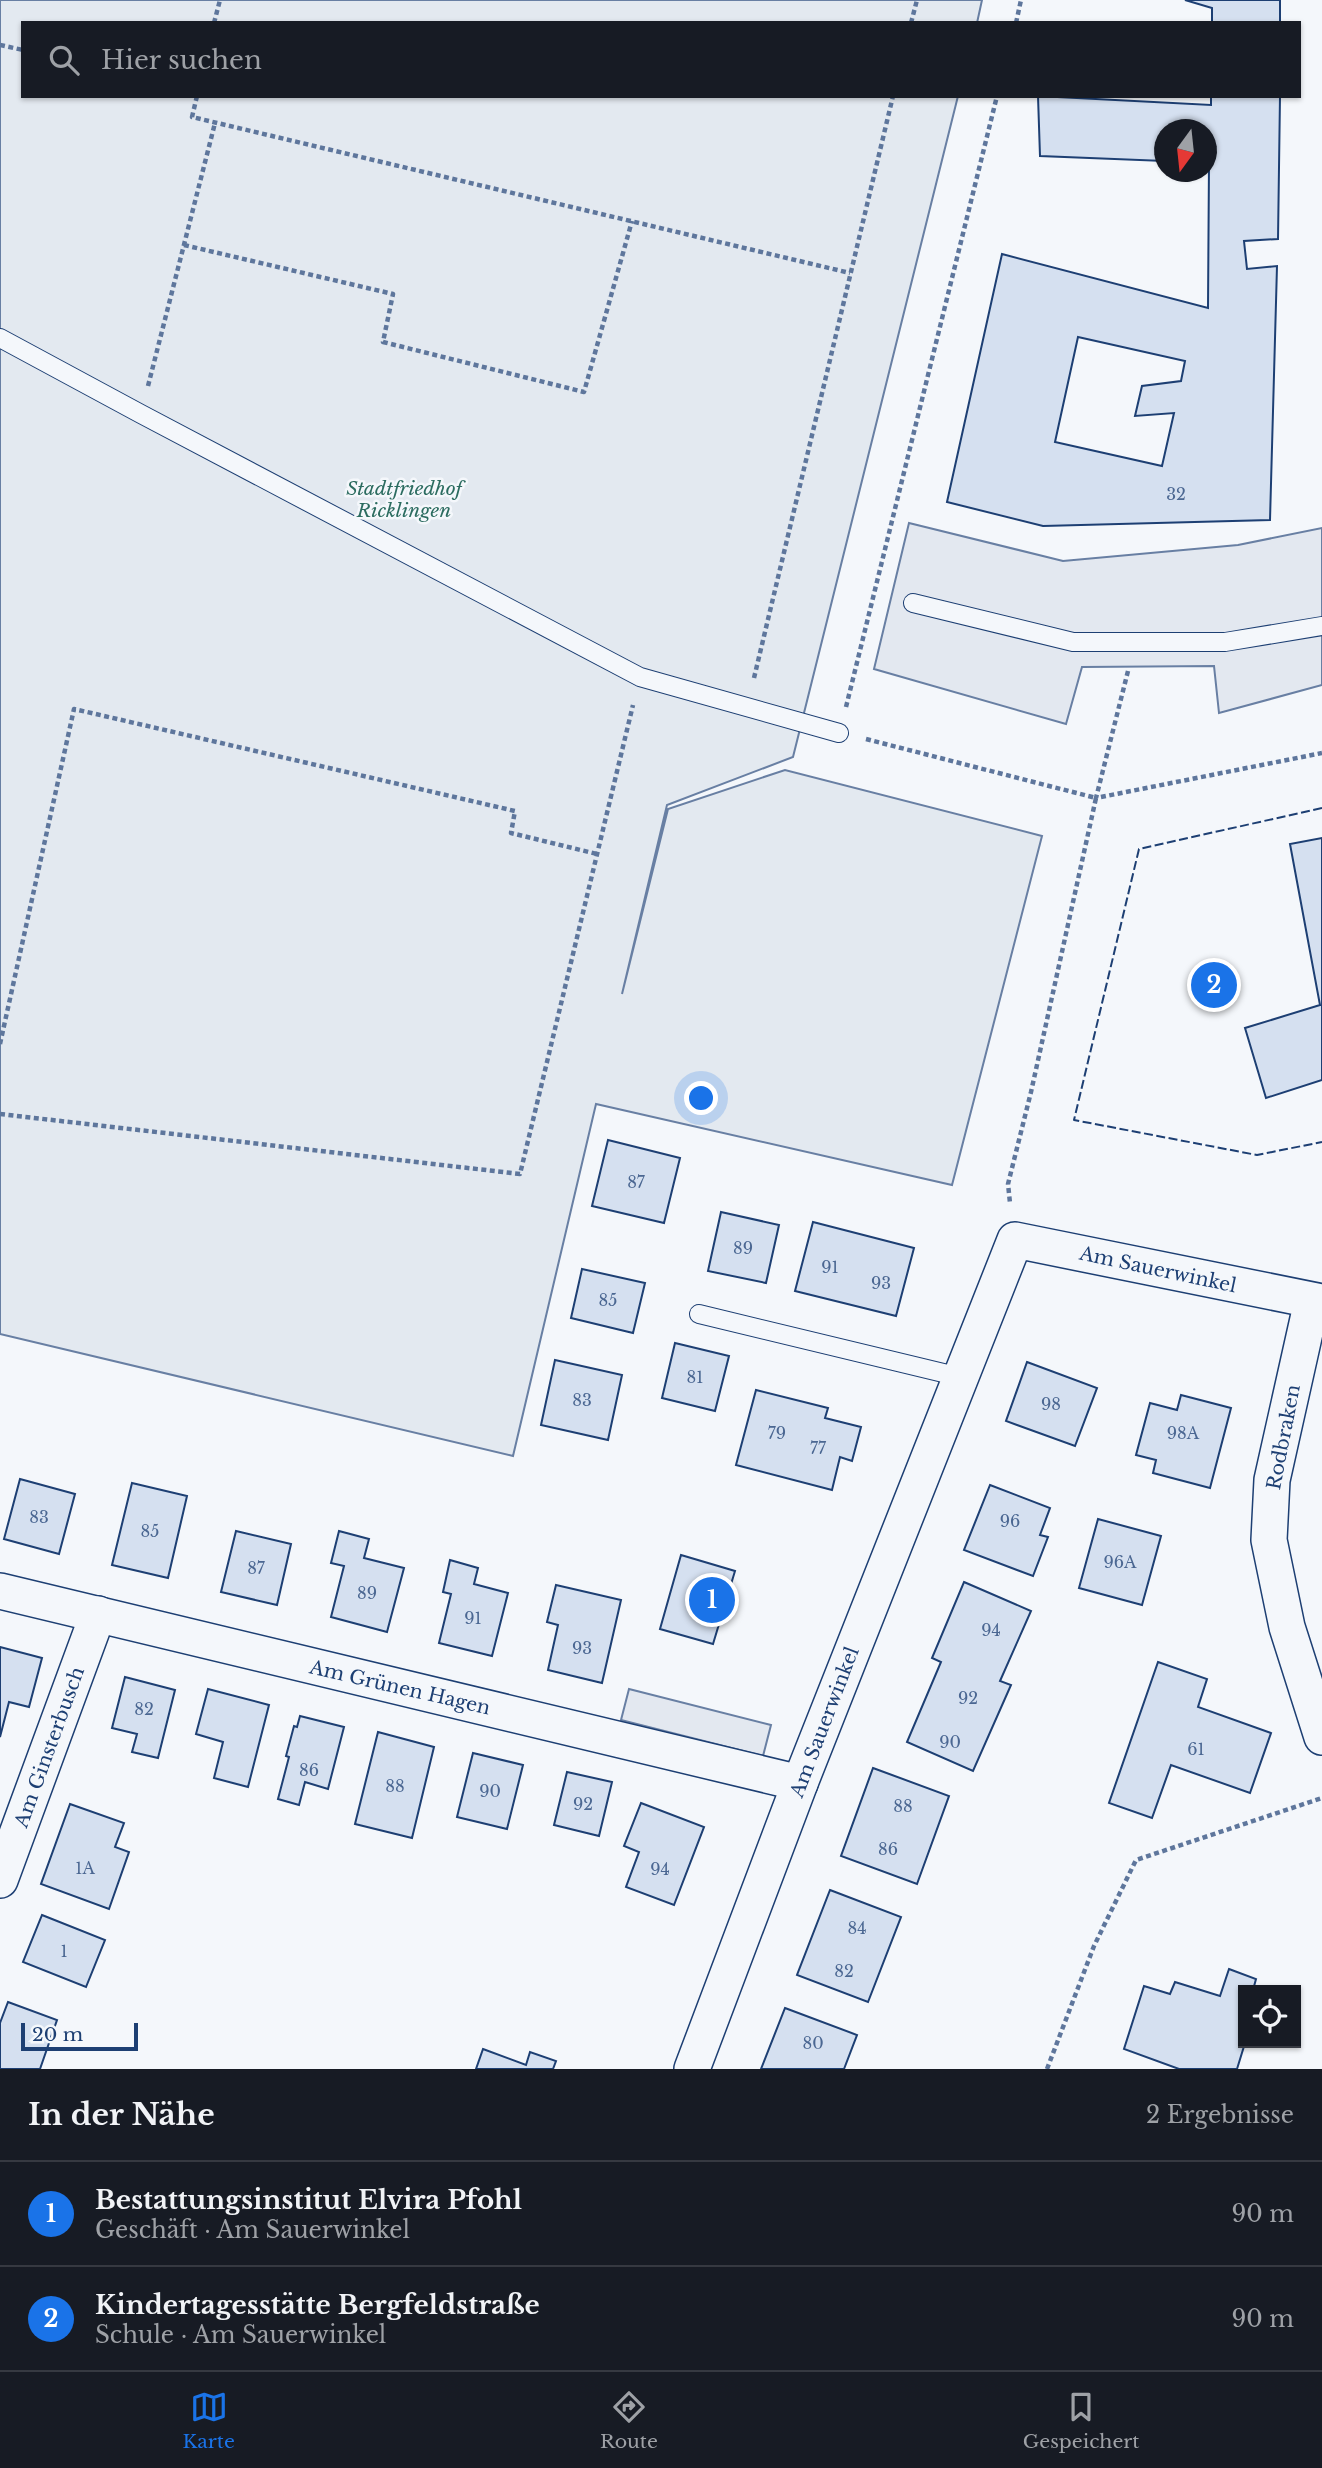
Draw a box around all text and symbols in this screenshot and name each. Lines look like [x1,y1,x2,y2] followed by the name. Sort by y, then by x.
[21,21,1301,98] search box
[45,41,83,79] icon: search
[101,44,262,76] text: Hier suchen
[1154,119,1217,182] north arrow
[346,477,466,522] park label: Stadtfriedhof Ricklingen
[1166,484,1186,504] house number: 32
[1191,959,1237,1011] pin: 2
[684,1081,718,1115] your location
[627,1172,646,1192] house number: 87
[733,1238,753,1258] house number: 89
[1076,1241,1238,1297] street label: Am Sauerwinkel
[821,1257,839,1277] house number: 91
[871,1273,891,1293] house number: 93
[599,1290,617,1310] house number: 85
[687,1367,703,1387] house number: 81
[1262,1382,1305,1492] street label: Rodbraken
[572,1390,592,1410] house number: 83
[1041,1394,1061,1414] house number: 98
[768,1423,786,1443] house number: 79
[1167,1423,1200,1443] house number: 98A
[810,1438,827,1458] house number: 77
[29,1507,49,1527] house number: 83
[1000,1511,1020,1531] house number: 96
[141,1521,159,1541] house number: 85
[1104,1552,1137,1572] house number: 96A
[247,1558,266,1578] house number: 87
[689,1574,735,1626] pin: 1
[357,1583,377,1603] house number: 89
[464,1608,482,1628] house number: 91
[981,1620,1001,1640] house number: 94
[572,1638,592,1658] house number: 93
[785,1643,864,1802] street label: Am Sauerwinkel
[306,1655,492,1719] street label: Am Grünen Hagen
[9,1664,89,1832] street label: Am Ginsterbusch
[958,1688,978,1708] house number: 92
[134,1699,154,1719] house number: 82
[939,1732,961,1752] house number: 90
[1187,1739,1205,1759] house number: 61
[299,1760,319,1780] house number: 86
[385,1776,405,1796] house number: 88
[479,1781,501,1801] house number: 90
[573,1794,593,1814] house number: 92
[893,1796,913,1816] house number: 88
[878,1839,898,1859] house number: 86
[75,1858,95,1878] house number: 1A
[650,1859,670,1879] house number: 94
[847,1918,867,1938] house number: 84
[60,1941,68,1961] house number: 1
[834,1961,854,1981] house number: 82
[1238,1985,1301,2048] map controls
[1238,1985,1301,2048] button: locate
[21,2020,138,2052] scale bar
[32,2023,83,2046] text: 20 m
[802,2033,824,2053] house number: 80
[28,2096,215,2133] text: In der Nähe
[1146,2101,1294,2129] text: 2 Ergebnisse
[95,2184,522,2216] text: Bestattungsinstitut Elvira Pfohl
[46,2200,56,2228] text: 1
[1232,2200,1294,2228] text: 90 m
[95,2216,410,2244] text: Geschäft · Am Sauerwinkel
[95,2289,540,2321] text: Kindertagesstätte Bergfeldstraße
[44,2305,58,2333] text: 2
[1232,2305,1294,2333] text: 90 m
[95,2321,386,2349] text: Schule · Am Sauerwinkel
[182,2388,235,2453] tab: Karte
[600,2388,658,2453] tab: Route
[1023,2388,1140,2453] tab: Gespeichert

